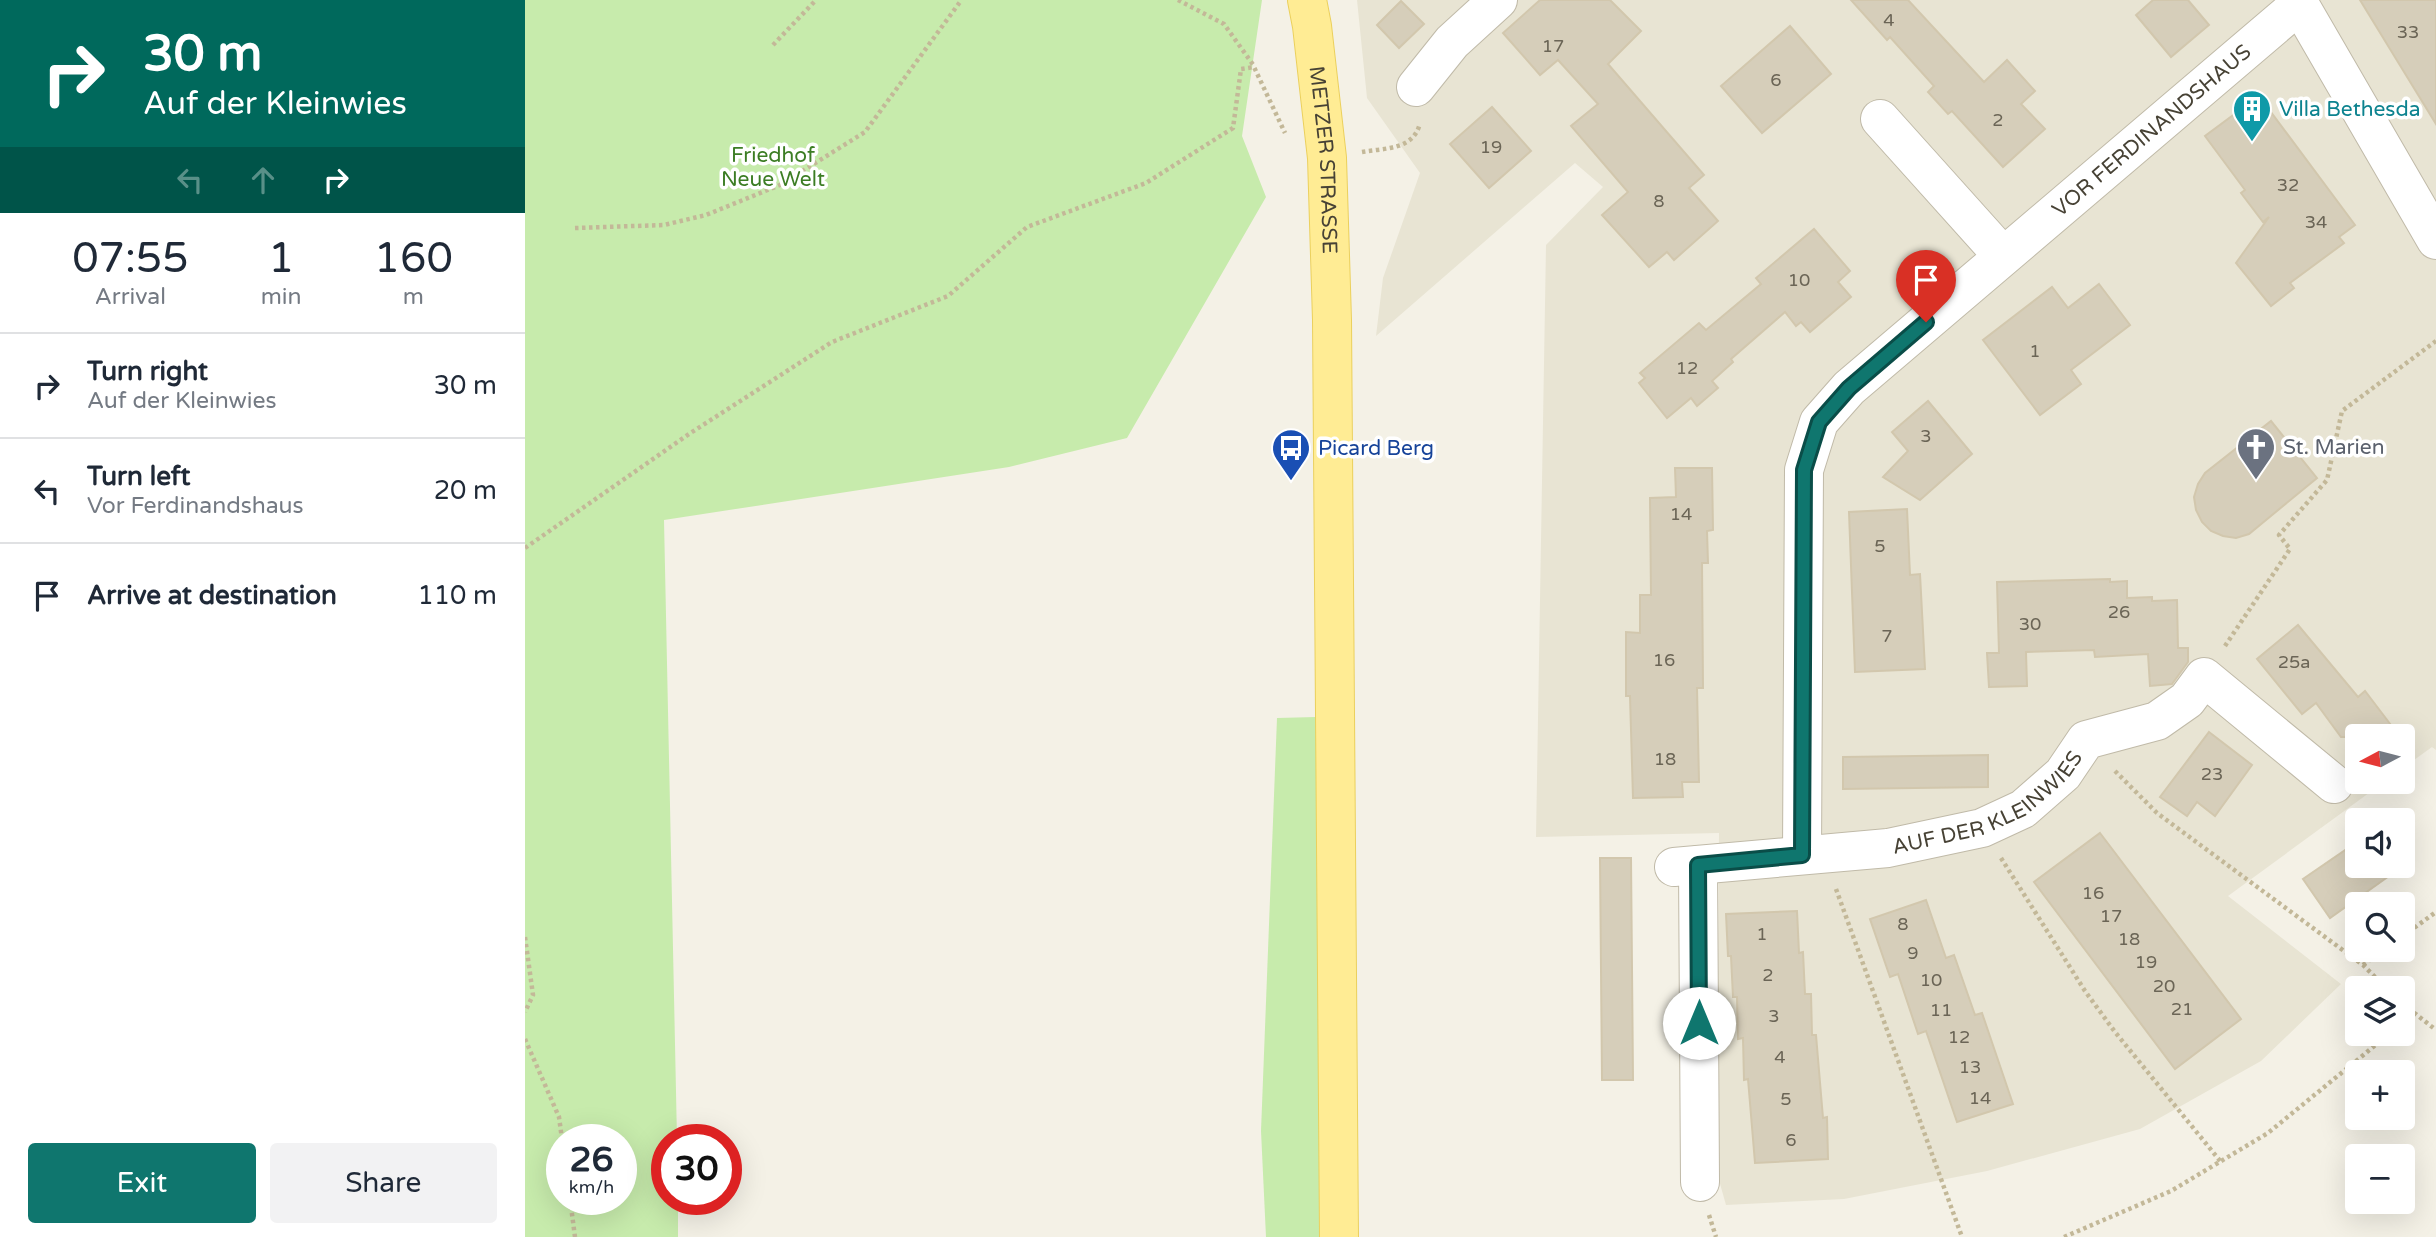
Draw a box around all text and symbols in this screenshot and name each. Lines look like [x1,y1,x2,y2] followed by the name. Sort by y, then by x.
[1883,9,1895,31] house number: 4
[2397,21,2419,43] house number: 33
[143,25,262,84] text: 30 m
[28,28,119,119] icon: right
[1542,35,1564,57] house number: 17
[2048,39,2256,222] street label: VOR FERDINANDSHAUS
[1304,65,1342,254] street label: METZER STRASSE
[1770,69,1782,91] house number: 6
[143,85,407,123] text: Auf der Kleinwies
[2231,88,2273,143] building icon: Villa Bethesda
[2279,97,2420,122] place label: Villa Bethesda
[1992,109,2004,131] house number: 2
[1480,136,1502,158] house number: 19
[721,143,825,192] park label: Friedhof Neue Welt
[171,161,209,199] icon: left
[244,161,282,199] icon: ahead
[317,161,355,199] icon: right
[2277,174,2299,196] house number: 32
[1653,190,1665,212] house number: 8
[2305,211,2327,233] house number: 34
[72,233,189,284] text: 07:55
[268,233,294,284] text: 1
[374,233,453,284] text: 160
[1896,250,1956,322] pin
[1907,261,1945,299] icon: arrive
[1788,269,1810,291] house number: 10
[95,283,166,311] text: Arrival
[261,283,302,311] text: min
[403,283,424,311] text: m
[2029,340,2041,362] house number: 1
[87,356,208,387] text: Turn right
[1676,357,1698,379] house number: 12
[28,367,66,405] icon: right
[434,370,497,401] text: 30 m
[87,387,277,415] text: Auf der Kleinwies
[1920,425,1932,447] house number: 3
[2235,426,2277,481] church icon: St. Marien
[1270,427,1312,482] bus stop icon: Picard Berg
[2283,435,2384,460] place label: St. Marien
[1318,436,1434,461] place label: Picard Berg
[87,461,190,492] text: Turn left
[28,472,66,510] icon: left
[434,475,497,506] text: 20 m
[87,492,304,520] text: Vor Ferdinandshaus
[1670,503,1692,525] house number: 14
[1874,535,1886,557] house number: 5
[28,577,66,615] icon: arrive
[87,580,337,611] text: Arrive at destination
[417,580,497,611] text: 110 m
[2108,601,2130,623] house number: 26
[2019,613,2041,635] house number: 30
[1881,625,1893,647] house number: 7
[1653,649,1675,671] house number: 16
[2278,651,2310,673] house number: 25a
[2345,724,2415,794] north arrow
[2345,724,2415,1214] map controls
[1890,746,2088,860] street label: AUF DER KLEINWIES
[1654,748,1676,770] house number: 18
[2201,763,2223,785] house number: 23
[2345,808,2415,878] button: sound
[2082,882,2104,904] house number: 16
[2345,892,2415,962] button: search
[2100,905,2122,927] house number: 17
[1897,913,1909,935] house number: 8
[1756,923,1768,945] house number: 1
[2118,928,2140,950] house number: 18
[1907,942,1919,964] house number: 9
[2135,951,2157,973] house number: 19
[1762,964,1774,986] house number: 2
[1920,969,1942,991] house number: 10
[2153,975,2175,997] house number: 20
[2345,976,2415,1046] button: layers
[1662,986,1736,1060] position arrow
[2171,998,2193,1020] house number: 21
[1930,999,1952,1021] house number: 11
[1768,1005,1780,1027] house number: 3
[1948,1026,1970,1048] house number: 12
[1774,1046,1786,1068] house number: 4
[1959,1056,1981,1078] house number: 13
[2345,1060,2415,1130] button: +
[1969,1087,1991,1109] house number: 14
[1780,1088,1792,1110] house number: 5
[651,1124,742,1215] speed limit sign: 30
[1785,1129,1797,1151] house number: 6
[570,1139,613,1181] text: 26
[28,1143,256,1223] button: Exit
[270,1143,497,1223] button: Share
[2345,1144,2415,1214] button: −
[569,1176,614,1198] text: km/h

